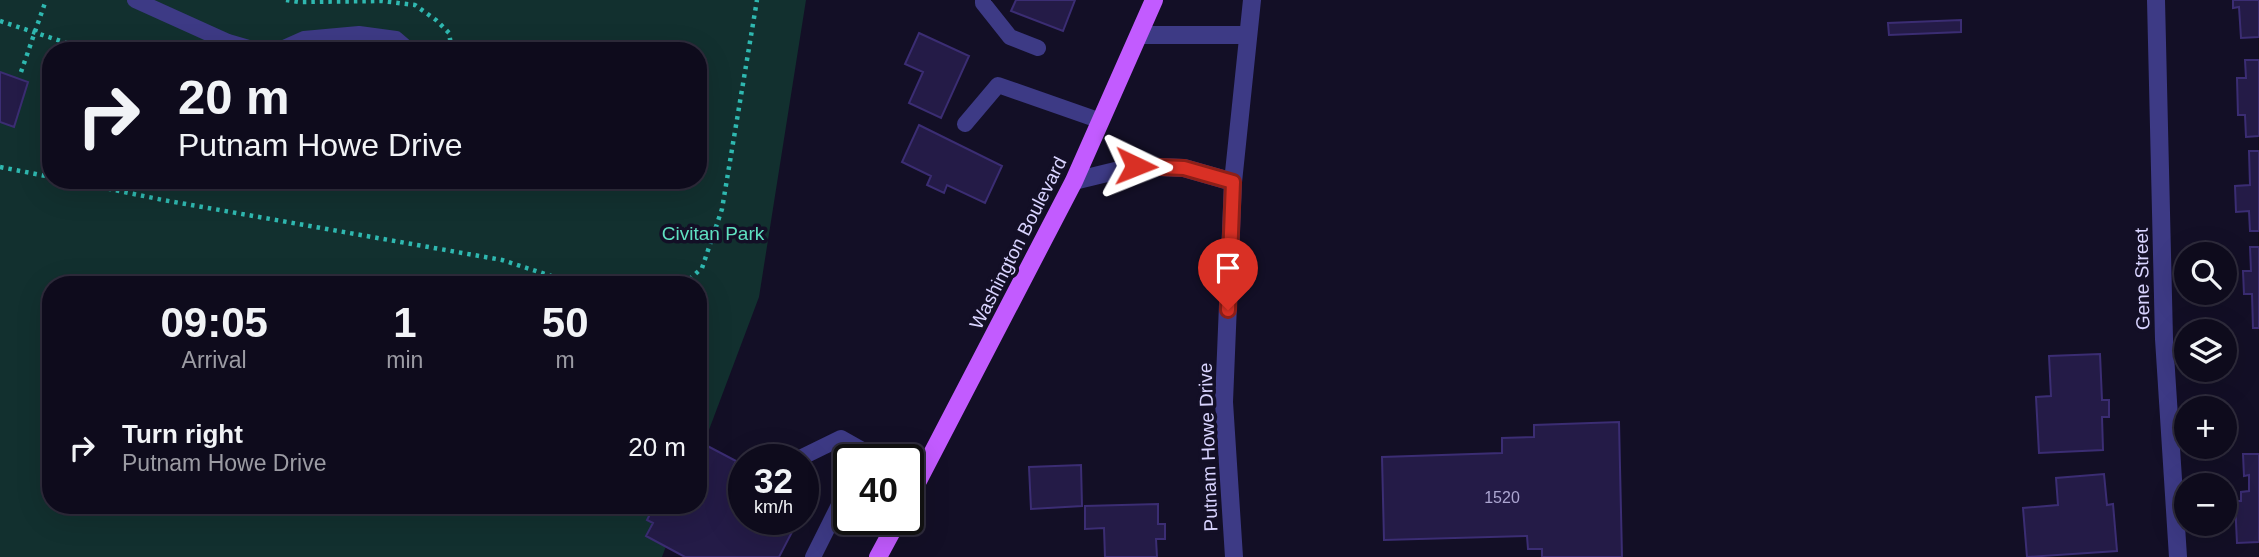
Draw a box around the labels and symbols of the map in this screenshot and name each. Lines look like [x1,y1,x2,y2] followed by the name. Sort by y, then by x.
[1099,129,1173,203] position arrow
[965,153,1071,333] street label: Washington Boulevard
[662,223,765,244] park label: Civitan Park
[2131,227,2153,330] street label: Gene Street
[1198,238,1258,310] pin
[1195,362,1221,532] street label: Putnam Howe Drive
[833,444,924,535] speed limit sign: 40
[1484,489,1520,506] house number: 1520

